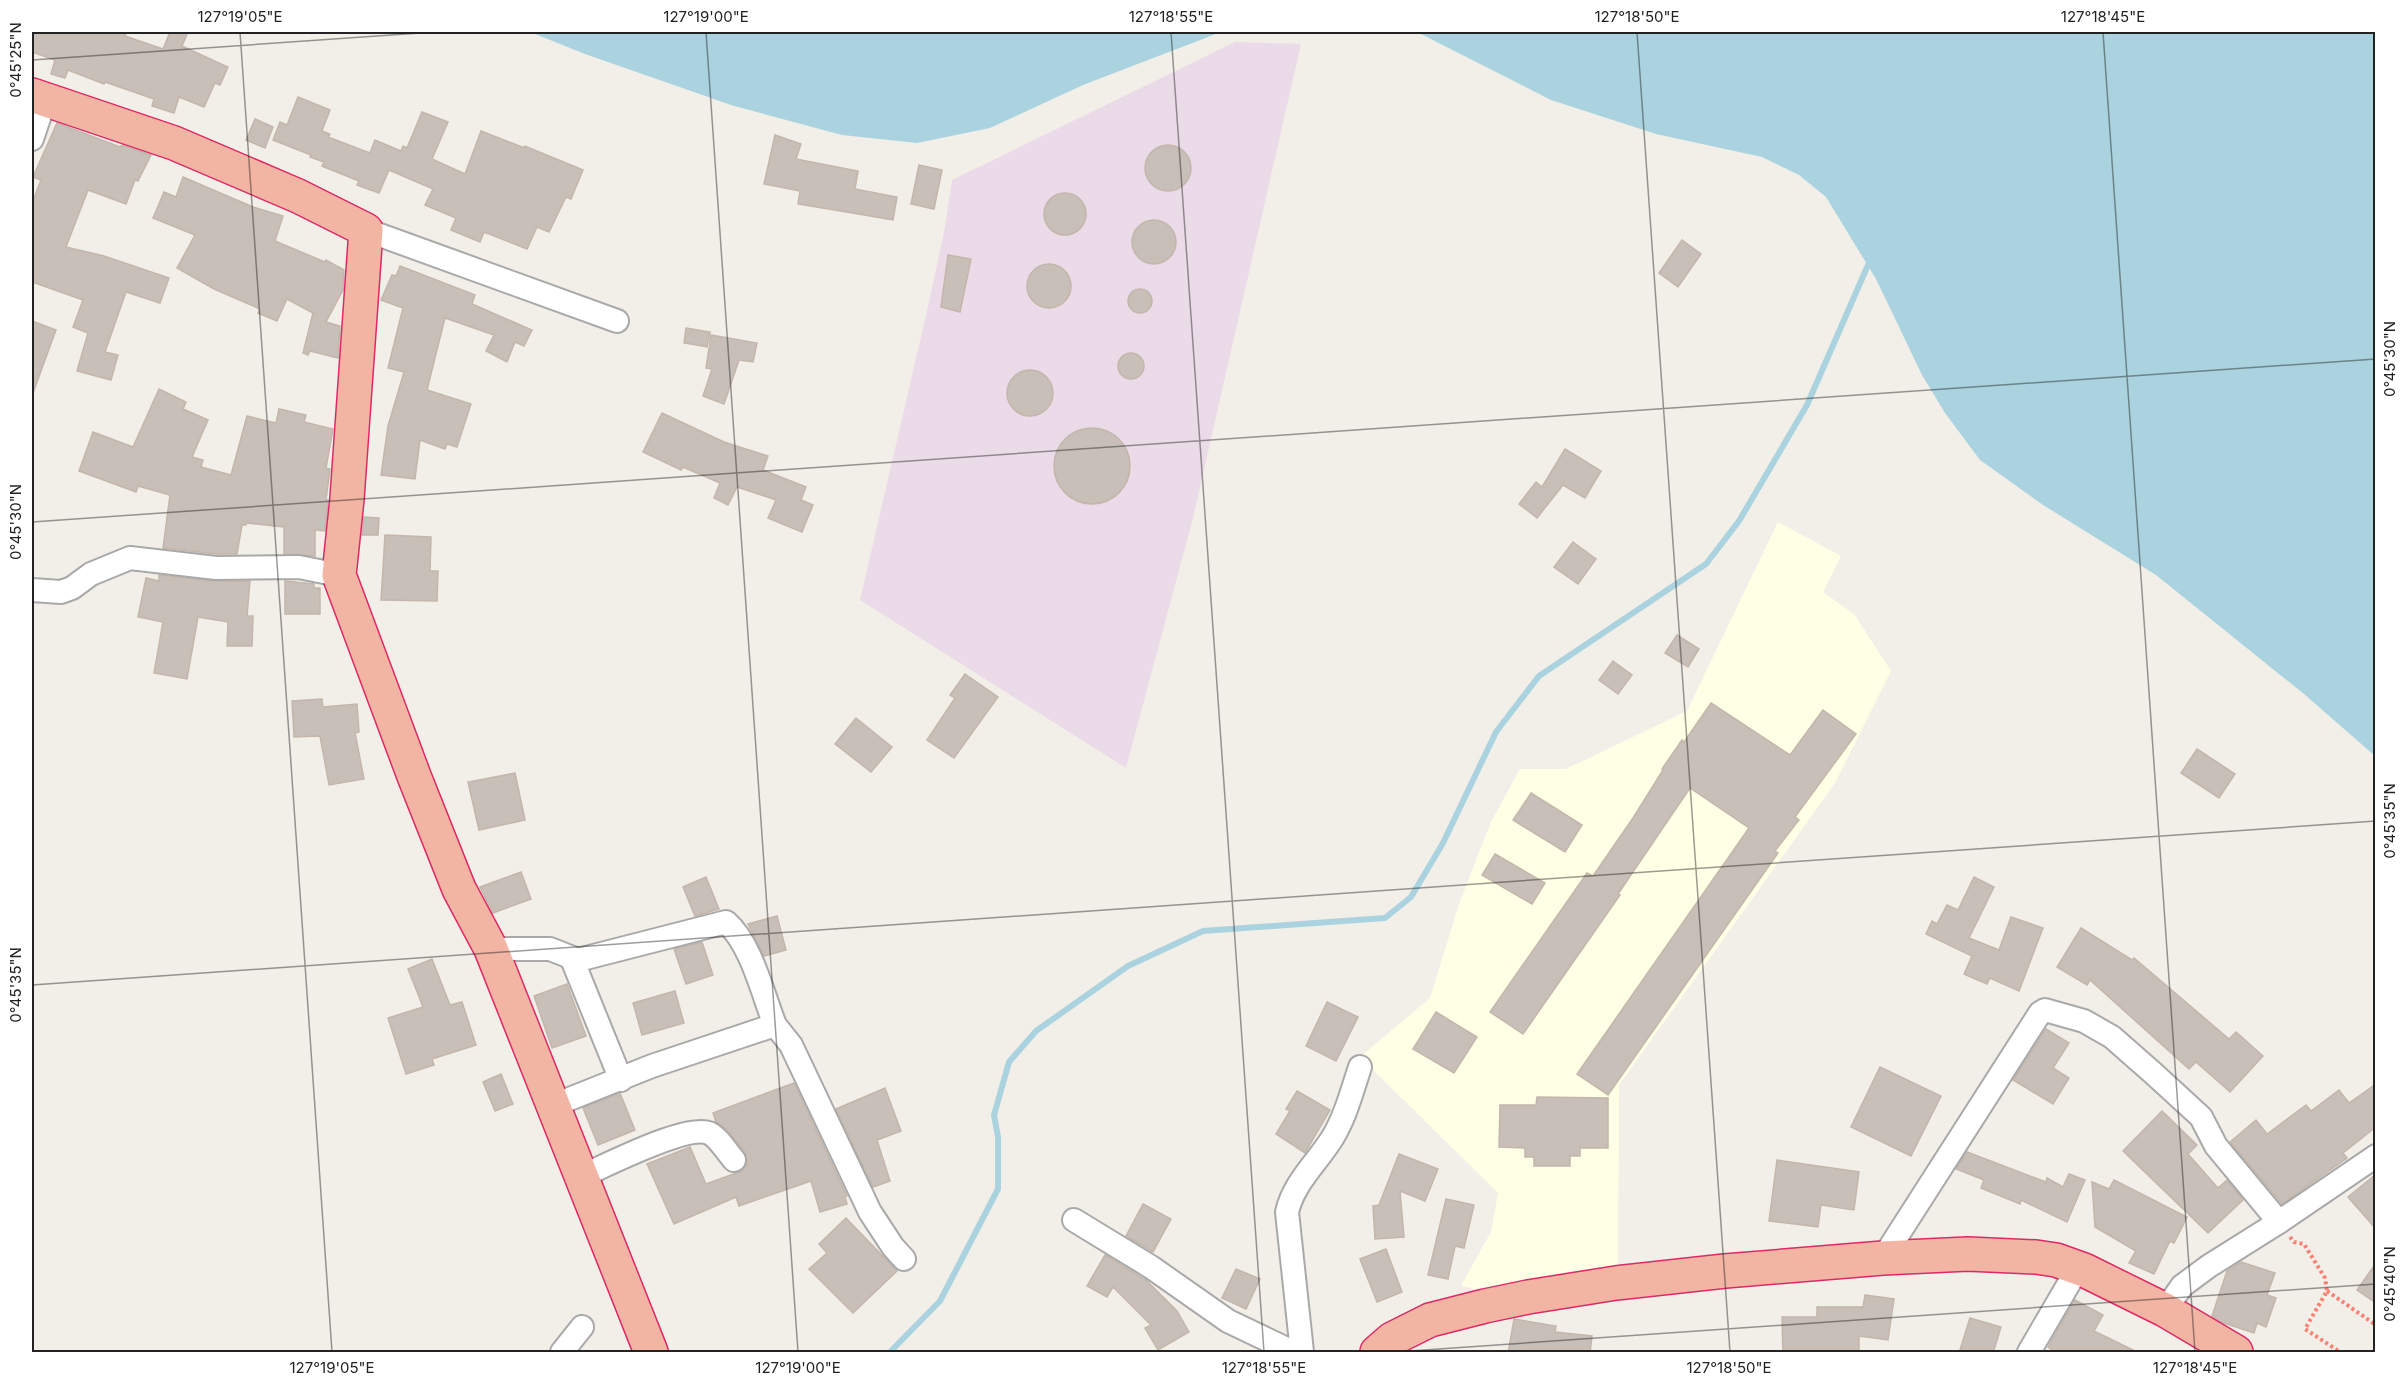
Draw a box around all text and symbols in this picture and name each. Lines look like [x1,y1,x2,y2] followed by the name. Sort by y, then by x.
[197,7,283,26] text: 127°19'05"E
[663,7,749,26] text: 127°19'00"E
[1129,7,1213,26] text: 127°18'55"E
[1594,7,1680,26] text: 127°18'50"E
[2061,7,2145,26] text: 127°18'45"E
[6,22,25,98] text: 0°45'25"N
[2380,321,2399,397] text: 0°45'30"N
[6,484,25,560] text: 0°45'30"N
[2380,783,2399,859] text: 0°45'35"N
[6,947,25,1023] text: 0°45'35"N
[2380,1246,2399,1322] text: 0°45'40"N
[289,1358,375,1377] text: 127°19'05"E
[755,1358,841,1377] text: 127°19'00"E
[1222,1358,1306,1377] text: 127°18'55"E
[1686,1358,1772,1377] text: 127°18'50"E
[2153,1358,2237,1377] text: 127°18'45"E

